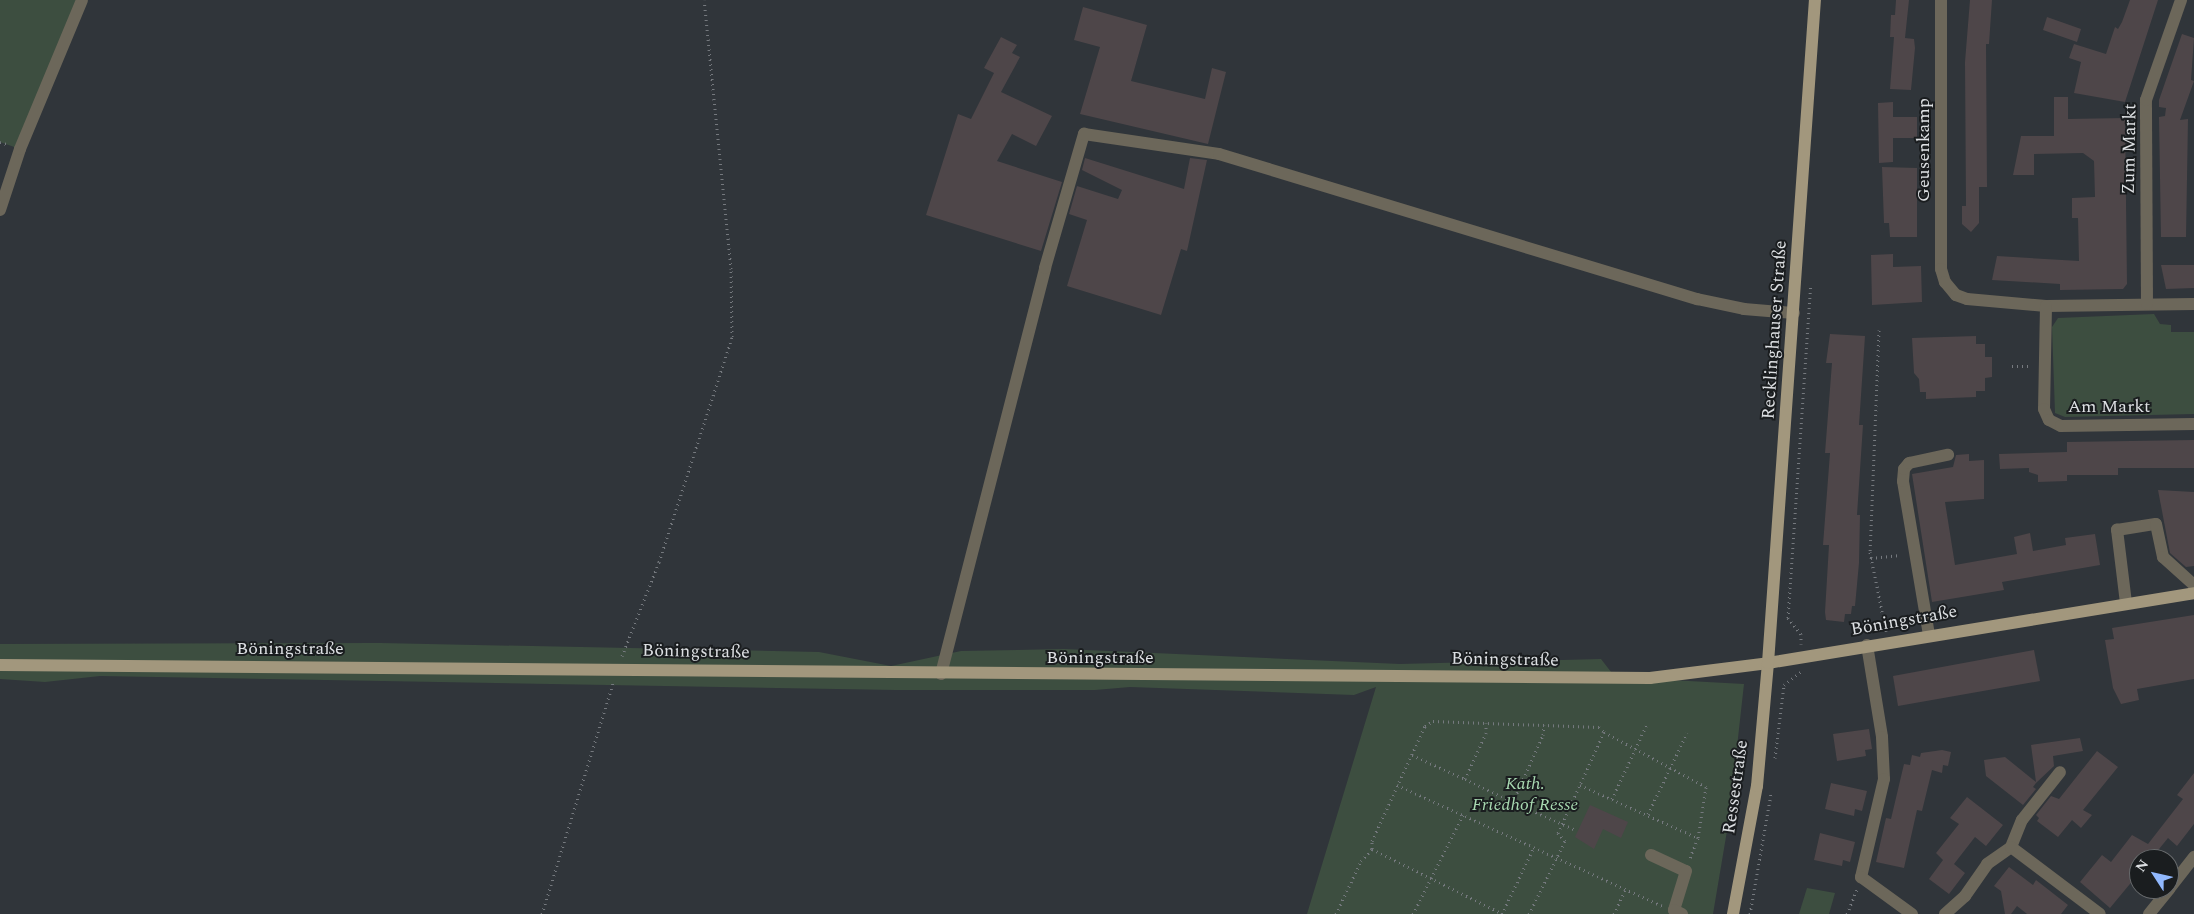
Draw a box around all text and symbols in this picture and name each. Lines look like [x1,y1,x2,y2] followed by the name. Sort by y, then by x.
[1913,98,1935,202] street label: Geusenkamp
[2118,103,2142,195] street label: Zum Markt
[1758,240,1792,420] street label: Recklinghauser Straße
[2068,396,2150,418] street label: Am Markt
[1849,601,1959,641] street label: Böningstraße
[236,638,344,660] street label: Böningstraße
[642,640,750,664] street label: Böningstraße
[1046,647,1154,669] street label: Böningstraße
[1451,648,1559,672] street label: Böningstraße
[1719,739,1753,835] street label: Ressestraße
[1472,774,1578,816] park label: Kath. Friedhof Resse
[2129,849,2179,899] north arrow
[2130,855,2154,876] text: N

